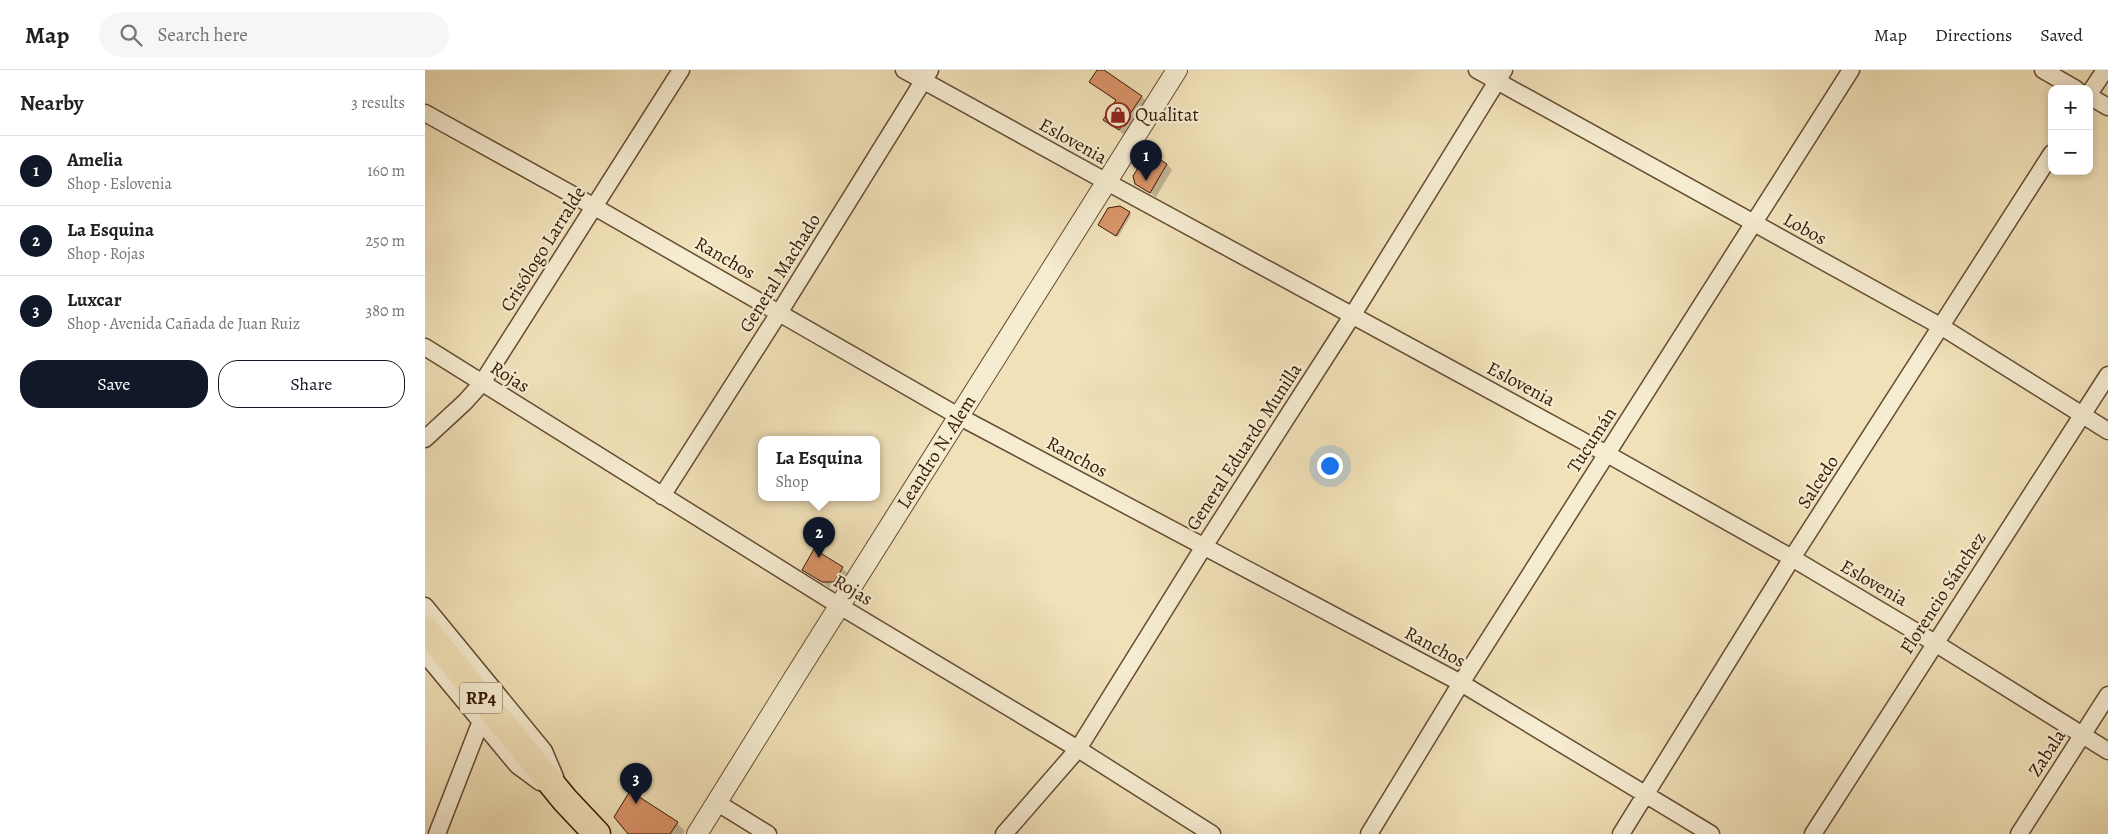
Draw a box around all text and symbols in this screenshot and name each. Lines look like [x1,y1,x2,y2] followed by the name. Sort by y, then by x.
[99,12,449,57] search box
[25,19,69,51] text: Map
[117,21,145,49] icon: search
[157,22,248,48] text: Search here
[1874,23,1907,47] text: Map
[1935,23,2012,47] text: Directions
[2040,23,2083,47] text: Saved
[2048,85,2093,175] map controls
[2048,85,2093,130] button: +
[20,89,83,117] text: Nearby
[351,92,405,114] text: 3 results
[1105,102,1131,128] shop icon: Qualitat
[1135,102,1199,128] place label: Qualitat
[1034,112,1112,170] street label: Eslovenia
[2048,130,2093,175] button: −
[1130,140,1162,181] pin: 1
[67,147,123,173] text: Amelia
[33,160,39,182] text: 1
[367,160,405,182] text: 160 m
[67,173,172,195] text: Shop · Eslovenia
[494,181,592,317] street label: Crisólogo Larralde
[1779,207,1831,251] street label: Lobos
[733,209,827,337] street label: General Machado
[67,217,154,243] text: La Esquina
[32,230,40,252] text: 2
[366,230,405,252] text: 250 m
[690,230,760,286] street label: Ranchos
[67,243,145,265] text: Shop · Rojas
[67,287,122,313] text: Luxcar
[33,300,39,322] text: 3
[366,300,405,322] text: 380 m
[67,313,300,335] text: Shop · Avenida Cañada de Juan Ruiz
[485,355,535,399] street label: Rojas
[1482,355,1560,413] street label: Eslovenia
[1180,358,1308,536] street label: General Eduardo Munilla
[20,360,208,408] button: Save
[218,360,405,408] button: Share
[891,390,982,514] street label: Leandro N. Alem
[1561,402,1623,478] street label: Tucumán
[1042,430,1112,484] street label: Ranchos
[758,436,880,501] popup
[775,445,863,471] text: La Esquina
[1791,450,1845,514] street label: Salcedo
[1317,453,1343,479] your location
[775,471,809,493] text: Shop
[803,517,835,558] pin: 2
[1894,527,1992,659] street label: Florencio Sánchez
[1835,553,1913,613] street label: Eslovenia
[828,568,878,612] street label: Rojas
[1400,620,1470,674] street label: Ranchos
[460,682,502,714] road number: RP4
[2022,724,2072,782] street label: Zabala
[620,763,652,804] pin: 3

